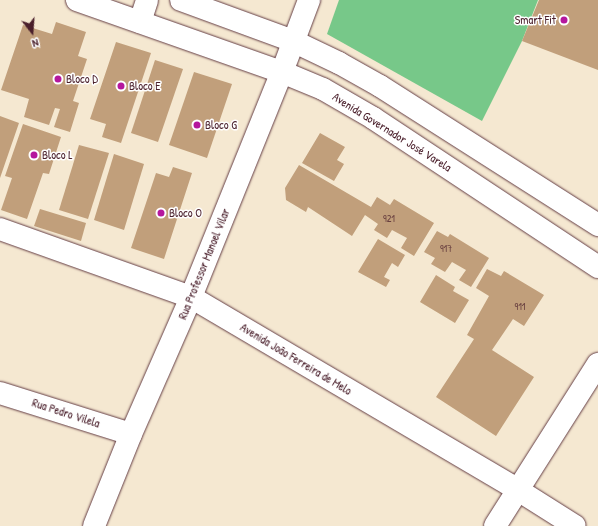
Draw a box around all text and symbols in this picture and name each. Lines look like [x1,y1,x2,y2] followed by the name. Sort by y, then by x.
[12,12,52,52] north arrow
[515,13,556,27] place label: Smart Fit
[559,15,569,25] marker: Smart Fit
[31,36,40,51] text: N
[66,72,98,86] place label: Bloco D
[53,74,63,84] marker: Bloco D
[129,79,161,93] place label: Bloco E
[116,81,126,91] marker: Bloco E
[330,89,454,175] street label: Avenida Governador José Varela
[205,118,237,132] place label: Bloco G
[192,120,202,130] marker: Bloco G
[42,148,73,162] place label: Bloco L
[29,150,39,160] marker: Bloco L
[169,206,202,220] place label: Bloco O
[175,206,233,322] street label: Rua Professor Manoel Vilar
[156,208,166,218] marker: Bloco O
[383,213,395,225] house number: 921
[440,243,452,255] house number: 917
[515,301,525,313] house number: 911
[238,320,354,398] street label: Avenida João Ferreira de Melo
[30,395,102,431] street label: Rua Pedro Vilela

